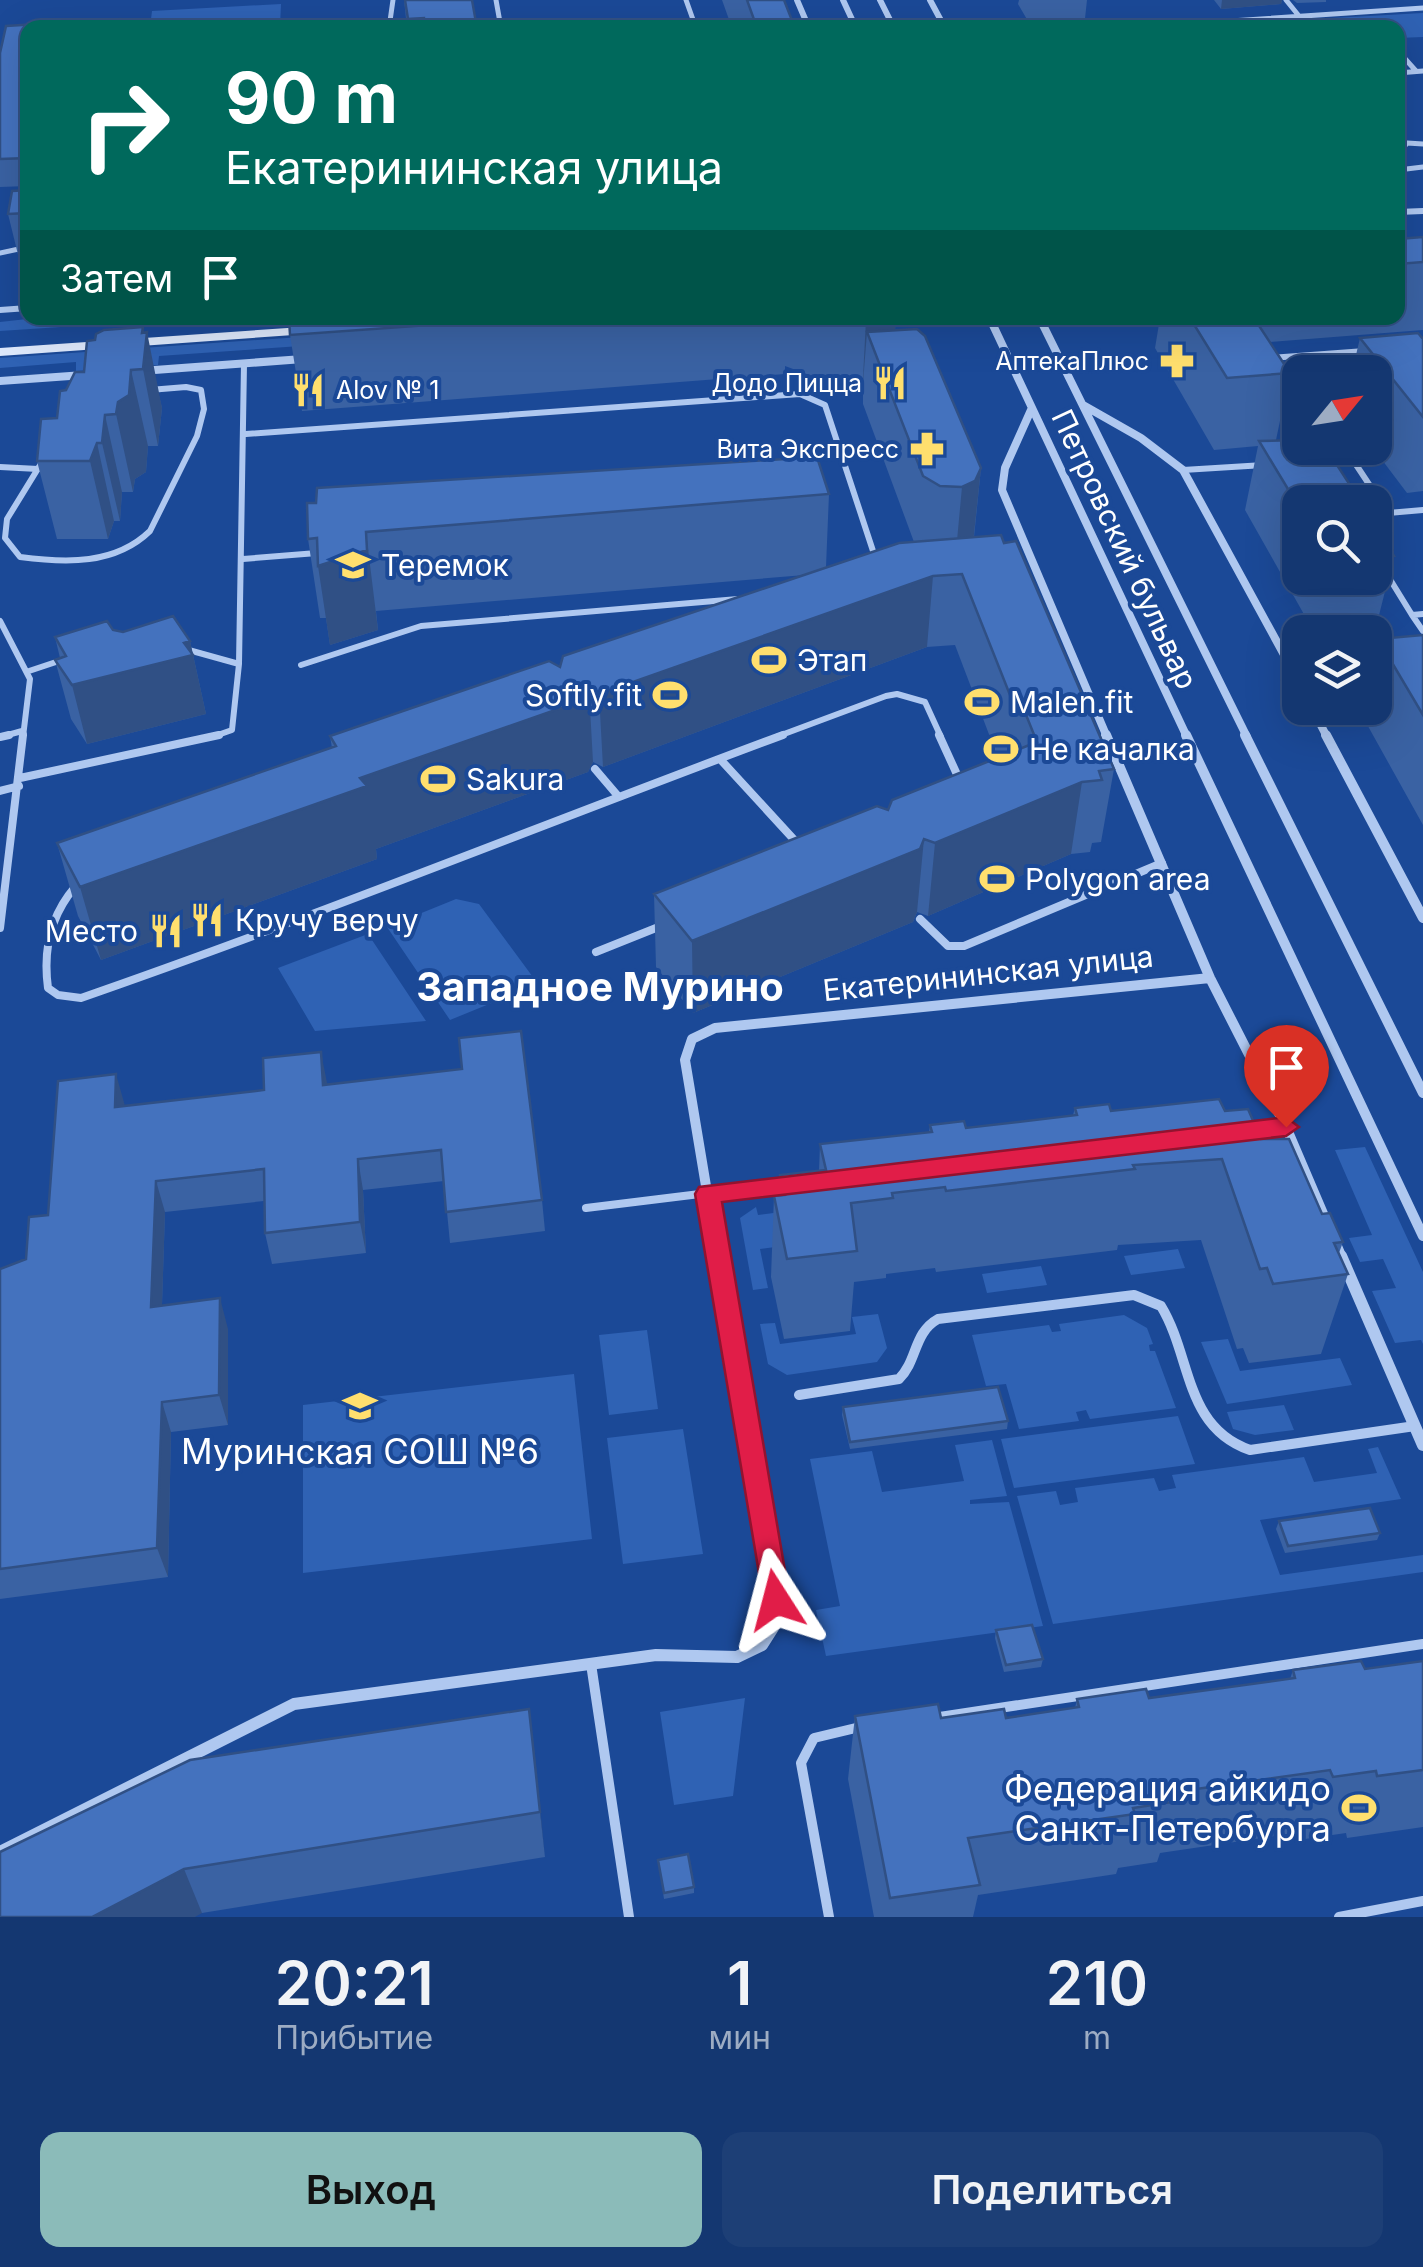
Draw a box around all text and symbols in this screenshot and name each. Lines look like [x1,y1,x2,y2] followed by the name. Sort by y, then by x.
[225,55,398,140] text: 90 m
[60,60,190,190] icon: right
[225,140,723,195] text: Екатерининская улица
[193,250,248,305] icon: arrive
[60,255,173,301] text: Затем
[1158,342,1196,380] pharmacy icon: АптекаПлюс
[995,346,1149,376] place label: АптекаПлюс
[1282,355,1392,465] north arrow
[1282,355,1392,725] map controls
[871,364,909,402] restaurant icon: Додо Пицца
[712,368,862,398] place label: Додо Пицца
[289,371,327,409] restaurant icon: Alov № 1
[336,375,439,405] place label: Alov № 1
[1044,403,1206,695] street label: Петровский бульвар
[908,430,946,468] pharmacy icon: Вита Экспресс
[716,434,899,464] place label: Вита Экспресс
[1282,485,1392,595] button: search
[334,546,372,584] school or university icon: Теремок
[381,547,509,583] place label: Теремок
[1282,615,1392,725] button: layers
[750,641,788,679] sports icon: Этап
[797,642,867,678] place label: Этап
[651,676,689,714] sports icon: Softly.fit
[525,677,642,713] place label: Softly.fit
[963,683,1001,721] sports icon: Malen.fit
[1010,684,1133,720] place label: Malen.fit
[982,730,1020,768] sports icon: Не качалка
[1029,731,1195,767] place label: Не качалка
[419,760,457,798] sports icon: Sakura
[466,761,564,797] place label: Sakura
[978,860,1016,898] sports icon: Polygon area
[1025,861,1211,897] place label: Polygon area
[188,901,226,939] restaurant icon: Кручу верчу
[235,902,419,938] place label: Кручу верчу
[147,912,185,950] restaurant icon: Место
[45,913,138,949] place label: Место
[821,938,1155,1008] street label: Екатерининская улица
[416,962,784,1011] district label: Западное Мурино
[1244,1025,1329,1128] pin
[1259,1040,1314,1095] icon: arrive
[341,1387,379,1425] school or university icon: Муринская СОШ №6
[181,1430,539,1472] place label: Муринская СОШ №6
[724,1548,828,1652] position arrow
[1004,1767,1331,1849] place label: Федерация айкидо Санкт-Петербурга
[1340,1789,1378,1827] sports icon: Федерация айкидо Санкт-Петербурга
[275,1947,434,2019] text: 20:21
[727,1947,752,2019] text: 1
[1046,1947,1148,2019] text: 210
[275,2018,433,2057] text: Прибытие
[709,2018,771,2057] text: мин
[1083,2018,1111,2057] text: m
[40,2132,702,2247] button: Выход
[722,2132,1383,2247] button: Поделиться

